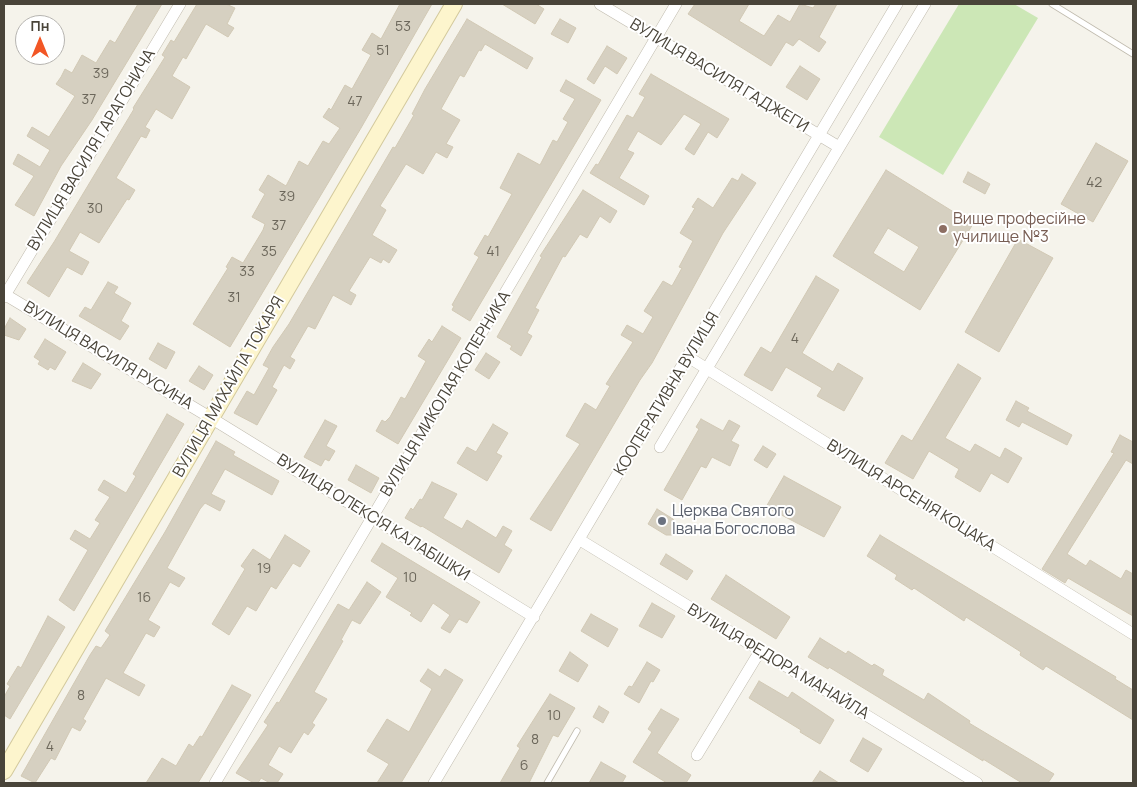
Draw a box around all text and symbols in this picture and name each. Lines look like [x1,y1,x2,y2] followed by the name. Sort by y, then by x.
[15,15,65,65] north arrow
[626,15,812,137] street label: ВУЛИЦЯ ВАСИЛЯ ГАДЖЕГИ
[31,16,49,35] text: Пн
[395,19,411,35] house number: 53
[376,43,390,59] house number: 51
[24,46,160,254] street label: ВУЛИЦЯ ВАСИЛЯ ГАРАГОНИЧА
[93,66,109,82] house number: 39
[82,92,96,108] house number: 37
[347,94,363,110] house number: 47
[1086,175,1102,191] house number: 42
[279,189,295,205] house number: 39
[87,201,103,217] house number: 30
[953,210,1086,248] place label: Вище професійне училище №3
[272,218,286,234] house number: 37
[937,223,949,235] marker: Вище професійне училище №3
[261,244,277,260] house number: 35
[486,244,500,260] house number: 41
[239,264,255,280] house number: 33
[377,288,515,500] street label: ВУЛИЦЯ МИКОЛАЯ КОПЕРНИКА
[227,290,241,306] house number: 31
[169,293,289,481] street label: ВУЛИЦЯ МИХАЙЛА ТОКАРЯ
[20,298,196,414] street label: ВУЛИЦЯ ВАСИЛЯ РУСИНА
[611,309,723,479] street label: КООПЕРАТИВНА ВУЛИЦЯ
[791,331,799,347] house number: 4
[823,436,999,556] street label: ВУЛИЦЯ АРСЕНІЯ КОЦАКА
[273,451,473,585] street label: ВУЛИЦЯ ОЛЕКСІЯ КАЛАБІШКИ
[672,502,795,540] place label: Церква Святого Івана Богослова
[656,515,668,527] marker: Церква Святого Івана Богослова
[257,561,271,577] house number: 19
[403,570,417,586] house number: 10
[137,590,151,606] house number: 16
[684,600,872,724] street label: ВУЛИЦЯ ФЕДОРА МАНАЙЛА
[77,688,85,704] house number: 8
[547,708,561,724] house number: 10
[531,732,539,748] house number: 8
[46,739,54,755] house number: 4
[520,758,528,774] house number: 6

